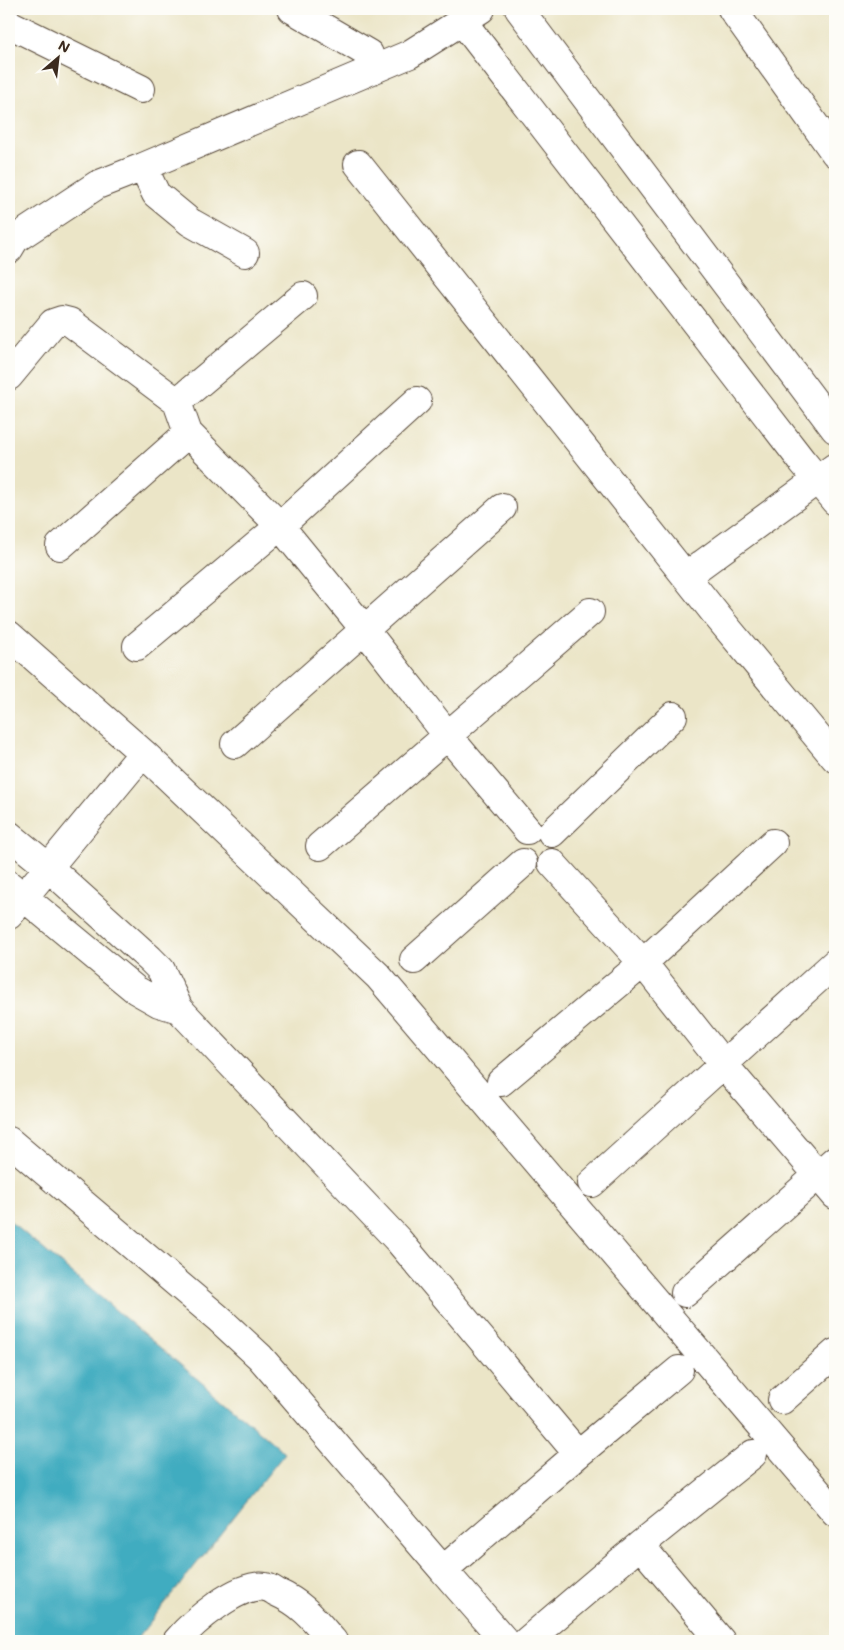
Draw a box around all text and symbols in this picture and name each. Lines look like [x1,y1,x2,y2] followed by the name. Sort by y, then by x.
[32,32,82,82] north arrow
[55,35,73,57] text: N

